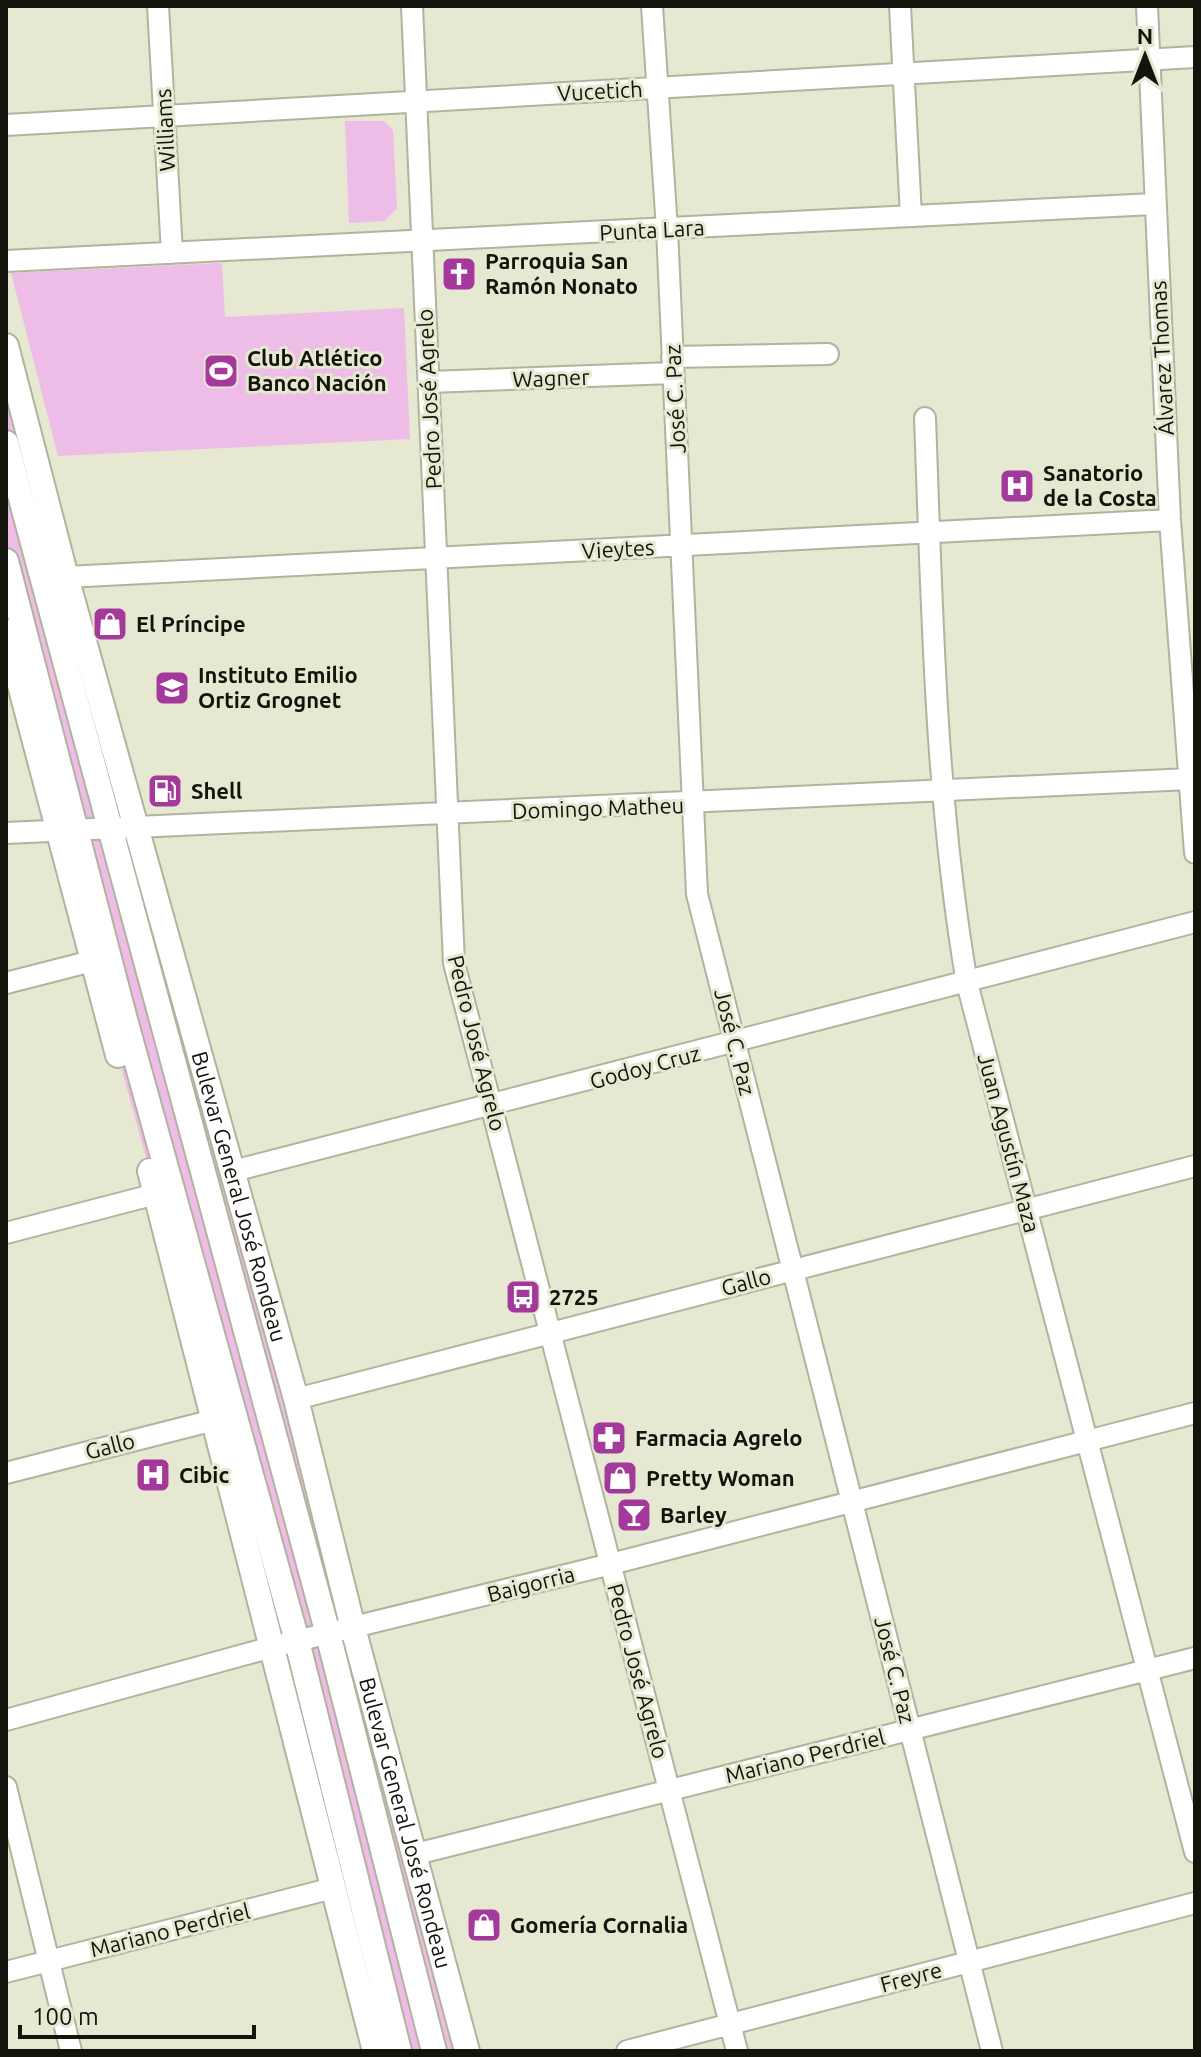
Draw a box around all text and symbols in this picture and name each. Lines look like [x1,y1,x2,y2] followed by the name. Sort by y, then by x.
[1105,16,1185,96] north arrow
[1137,23,1153,48] text: N
[557,76,643,105] street label: Vucetich
[150,88,179,172] street label: Williams
[599,214,705,245] street label: Punta Lara
[485,248,638,298] place label: Parroquia San Ramón Nonato
[440,255,478,293] church icon: Parroquia San Ramón Nonato
[1144,280,1178,436] street label: Álvarez Thomas
[411,308,446,490] street label: Pedro José Agrelo
[659,344,690,454] street label: José C. Paz
[247,345,387,395] place label: Club Atlético Banco Nación
[202,352,240,390] sports icon: Club Atlético Banco Nación
[512,364,591,391] street label: Wagner
[1043,460,1157,510] place label: Sanatorio de la Costa
[998,467,1036,505] hospital icon: Sanatorio de la Costa
[581,534,655,563] street label: Vieytes
[91,605,129,643] shop icon: El Príncipe
[136,611,246,636] place label: El Príncipe
[198,662,358,712] place label: Instituto Emilio Ortiz Grognet
[153,669,191,707] school or university icon: Instituto Emilio Ortiz Grognet
[146,772,184,810] fuel station icon: Shell
[191,778,243,803] place label: Shell
[511,792,684,823] street label: Domingo Matheu
[444,952,511,1133] street label: Pedro José Agrelo
[710,986,761,1098] street label: José C. Paz
[587,1040,703,1093] street label: Godoy Cruz
[187,1048,292,1344] street label: Bulevar General José Rondeau
[974,1050,1045,1235] street label: Juan Agustín Maza
[718,1263,773,1300] street label: Gallo
[504,1278,542,1316] bus stop icon: 2725
[549,1284,599,1309] place label: 2725
[590,1419,628,1457] pharmacy icon: Farmacia Agrelo
[635,1425,802,1450] place label: Farmacia Agrelo
[82,1427,137,1464] street label: Gallo
[134,1456,172,1494] hospital icon: Cibic
[601,1459,639,1497] shop icon: Pretty Woman
[179,1462,229,1487] place label: Cibic
[646,1465,795,1490] place label: Pretty Woman
[615,1496,653,1534] bar icon: Barley
[660,1502,727,1527] place label: Barley
[484,1561,577,1606] street label: Baigorria
[603,1581,674,1761] street label: Pedro José Agrelo
[870,1614,921,1726] street label: José C. Paz
[355,1674,457,1971] street label: Bulevar General José Rondeau
[723,1724,887,1787] street label: Mariano Perdriel
[88,1898,252,1961] street label: Mariano Perdriel
[465,1906,503,1944] shop icon: Gomería Cornalia
[510,1912,688,1937] place label: Gomería Cornalia
[877,1956,944,1997] street label: Freyre
[20,1989,254,2039] scale bar
[32,2003,99,2030] text: 100 m

